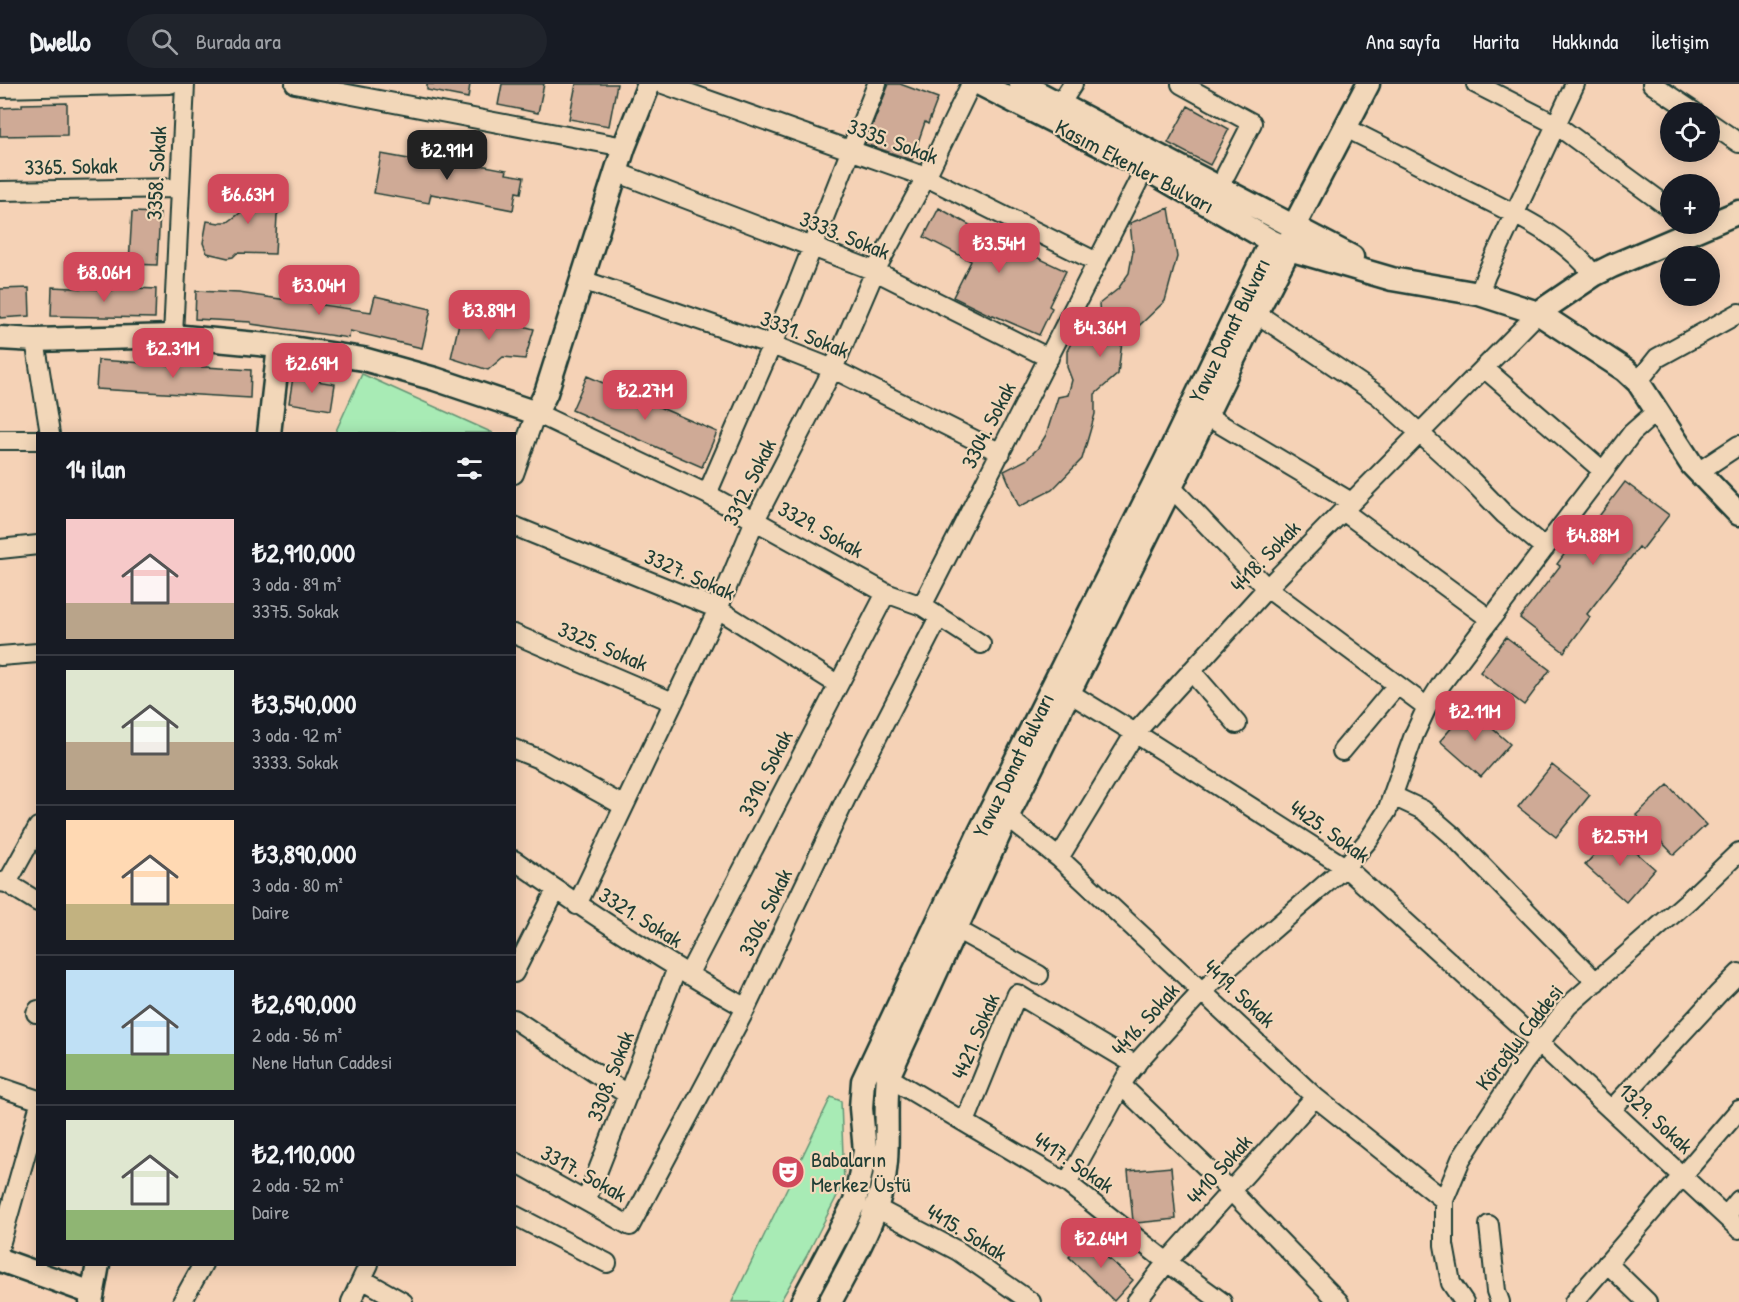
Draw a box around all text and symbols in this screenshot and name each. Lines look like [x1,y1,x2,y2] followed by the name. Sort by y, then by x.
[127,14,547,68] search box
[30,22,91,60] text: Dwello
[148,25,181,58] icon: search
[196,26,281,56] text: Burada ara
[1366,27,1440,56] text: Ana sayfa
[1473,27,1519,56] text: Harita
[1552,27,1618,56] text: Hakkında
[1651,27,1709,56] text: İletişim
[1660,102,1720,306] map controls
[1660,102,1720,162] button: locate
[843,111,943,171] street label: 3335. Sokak
[1050,111,1220,221] street label: Kasım Ekenler Bulvarı
[139,125,173,221] street label: 3358. Sokak
[398,130,496,181] pin: ₺2.91M
[421,136,473,163] text: ₺2.91M
[24,150,118,182] street label: 3365. Sokak
[199,174,297,225] pin: ₺6.63M
[1660,174,1720,234] button: +
[222,180,274,207] text: ₺6.63M
[795,203,895,267] street label: 3333. Sokak
[950,223,1048,274] pin: ₺3.54M
[973,229,1025,256] text: ₺3.54M
[1660,246,1720,306] button: −
[55,252,153,303] pin: ₺8.06M
[1181,253,1277,407] street label: Yavuz Donat Bulvarı
[77,258,131,285] text: ₺8.06M
[270,265,368,316] pin: ₺3.04M
[292,271,346,298] text: ₺3.04M
[440,290,538,341] pin: ₺3.89M
[463,296,515,323] text: ₺3.89M
[756,303,854,365] street label: 3331. Sokak
[1051,307,1149,358] pin: ₺4.36M
[1074,313,1126,340] text: ₺4.36M
[124,328,222,379] pin: ₺2.31M
[146,334,200,361] text: ₺2.31M
[263,343,361,394] pin: ₺2.69M
[286,349,338,376] text: ₺2.69M
[596,370,694,421] pin: ₺2.27M
[617,376,673,403] text: ₺2.27M
[953,377,1023,473] street label: 3304. Sokak
[715,433,783,531] street label: 3312. Sokak
[66,451,126,486] text: 14 ilan
[453,452,486,485] icon: filters
[773,493,869,565] street label: 3329. Sokak
[1223,513,1307,599] street label: 4418. Sokak
[1544,515,1642,566] pin: ₺4.88M
[1567,521,1619,548] text: ₺4.88M
[252,535,355,570] text: ₺2,910,000
[640,541,740,607] street label: 3327. Sokak
[114,543,186,615] icon: home
[252,570,341,597] text: 3 oda · 89 m²
[252,597,339,624] text: 3375. Sokak
[553,614,653,678] street label: 3325. Sokak
[252,686,356,721] text: ₺3,540,000
[965,688,1061,842] street label: Yavuz Donat Bulvarı
[1426,691,1524,742] pin: ₺2.11M
[114,694,186,766] icon: home
[1449,697,1501,724] text: ₺2.11M
[252,721,342,748] text: 3 oda · 92 m²
[730,725,800,821] street label: 3310. Sokak
[252,748,338,775] text: 3333. Sokak
[1284,792,1376,870] street label: 4425. Sokak
[1571,816,1669,867] pin: ₺2.57M
[1592,822,1648,849] text: ₺2.57M
[252,836,356,871] text: ₺3,890,000
[114,844,186,916] icon: home
[731,863,799,961] street label: 3306. Sokak
[252,871,343,898] text: 3 oda · 80 m²
[593,879,689,955] street label: 3321. Sokak
[252,898,289,925] text: Daire
[1198,952,1282,1034] street label: 4419. Sokak
[1104,976,1186,1062] street label: 4416. Sokak
[1468,978,1570,1096] street label: Köroğlu Caddesi
[252,986,356,1021] text: ₺2,690,000
[944,989,1006,1083] street label: 4421. Sokak
[114,994,186,1066] icon: home
[252,1021,342,1048] text: 2 oda · 56 m²
[579,1026,641,1126] street label: 3308. Sokak
[252,1048,392,1075] text: Nene Hatun Caddesi
[1612,1076,1700,1160] street label: 1329. Sokak
[1028,1124,1120,1200] street label: 4417. Sokak
[1179,1127,1259,1211] street label: 4410 Sokak
[252,1136,355,1171] text: ₺2,110,000
[536,1137,632,1209] street label: 3317. Sokak
[114,1144,186,1216] icon: home
[811,1144,911,1199] place label: Babaların Merkez Üstü
[770,1154,806,1190] theatre icon: Babaların Merkez Üstü
[252,1171,343,1198] text: 2 oda · 52 m²
[921,1196,1013,1268] street label: 4415. Sokak
[252,1198,289,1225] text: Daire
[1052,1218,1150,1269] pin: ₺2.64M
[1075,1224,1127,1251] text: ₺2.64M

